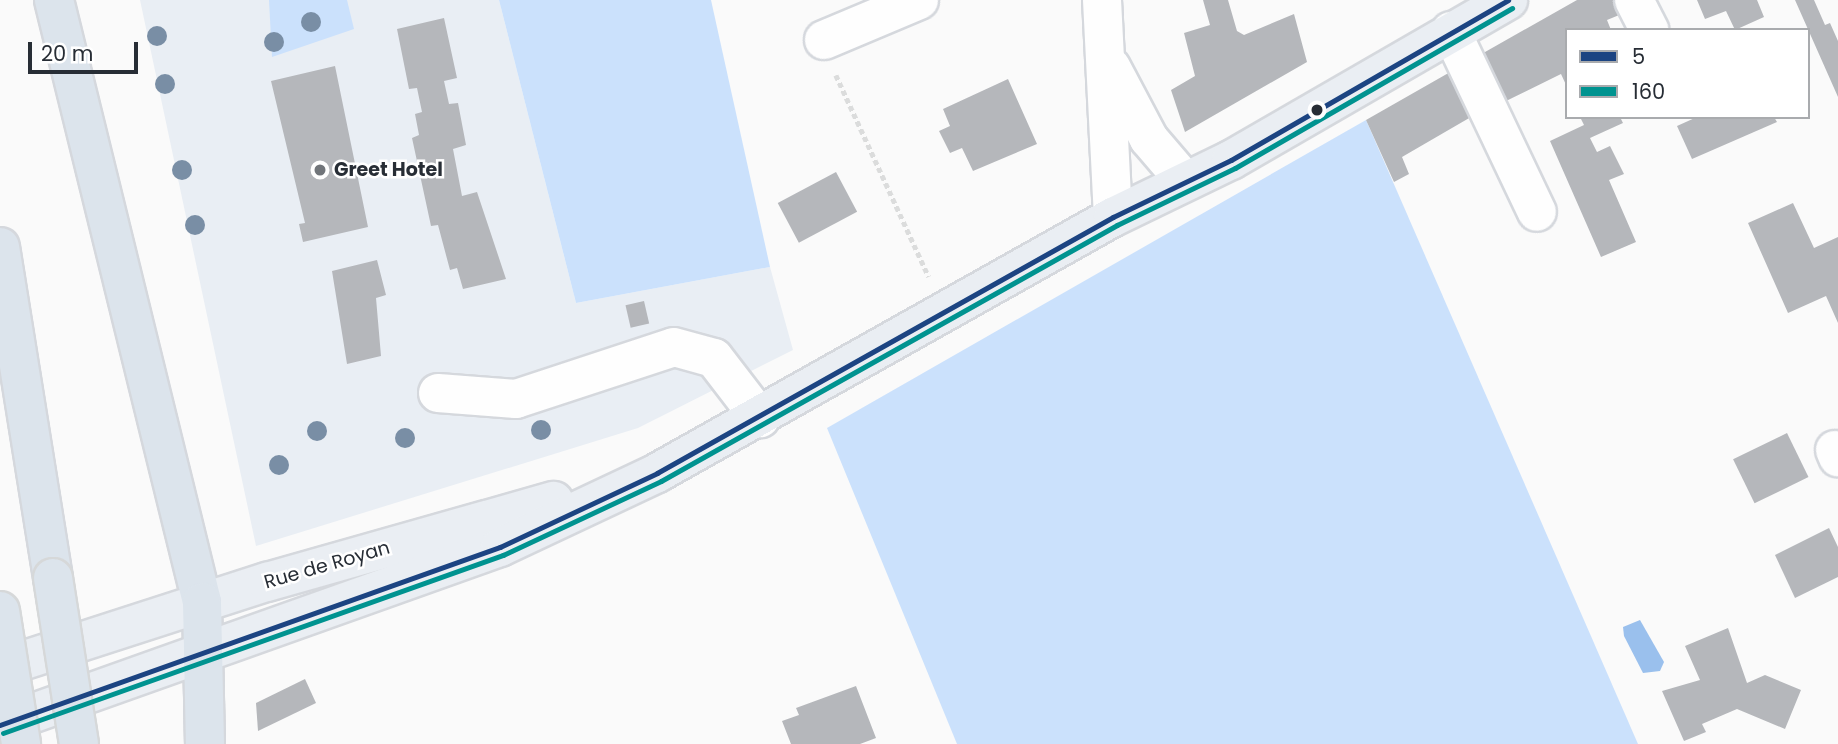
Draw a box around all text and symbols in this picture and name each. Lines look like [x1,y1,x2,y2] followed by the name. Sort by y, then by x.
[32,28,142,72] scale bar
[1565,28,1810,119] legend
[41,39,94,68] text: 20 m
[1632,42,1645,71] text: 5
[1632,77,1665,106] text: 160
[1310,103,1324,117] unlabelled marker
[334,159,443,181] place label: Greet Hotel
[312,162,328,178] marker: Greet Hotel
[262,536,392,594] street label: Rue de Royan

